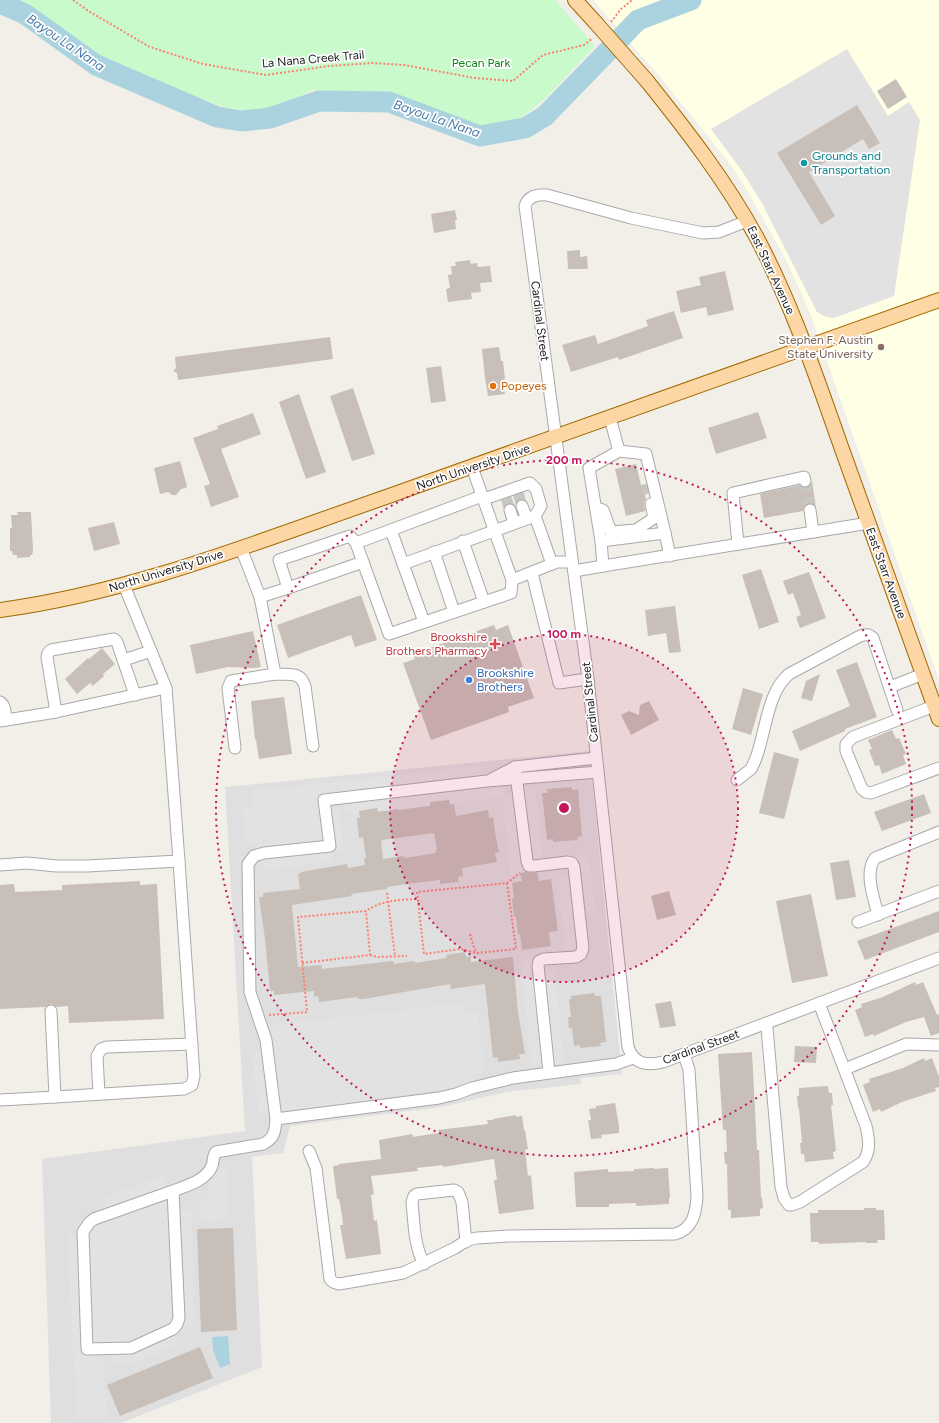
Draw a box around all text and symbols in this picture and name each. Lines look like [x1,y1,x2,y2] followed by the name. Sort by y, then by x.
[24,11,108,74] water label: Bayou La Nana
[261,48,365,70] street label: La Nana Creek Trail
[452,56,510,70] park label: Pecan Park
[392,97,482,140] water label: Bayou La Nana
[812,149,891,177] place label: Grounds and Transportation
[799,158,809,168] marker: Grounds and Transportation
[744,224,798,317] street label: East Starr Avenue
[528,280,552,362] street label: Cardinal Street
[778,333,874,361] place label: Stephen F. Austin State University
[876,342,886,352] marker: Stephen F. Austin State University
[501,379,547,393] place label: Popeyes
[488,381,498,391] marker: Popeyes
[414,441,532,493] street label: North University Drive
[546,453,582,467] text: 200 m
[863,526,909,621] street label: East Starr Avenue
[107,547,225,595] street label: North University Drive
[547,627,581,641] text: 100 m
[385,630,488,658] place label: Brookshire Brothers Pharmacy
[490,639,500,649] marker: Brookshire Brothers Pharmacy
[579,661,601,743] street label: Cardinal Street
[477,666,534,694] place label: Brookshire Brothers
[464,675,474,685] marker: Brookshire Brothers
[557,801,571,815] centre of rings
[661,1026,742,1067] street label: Cardinal Street

